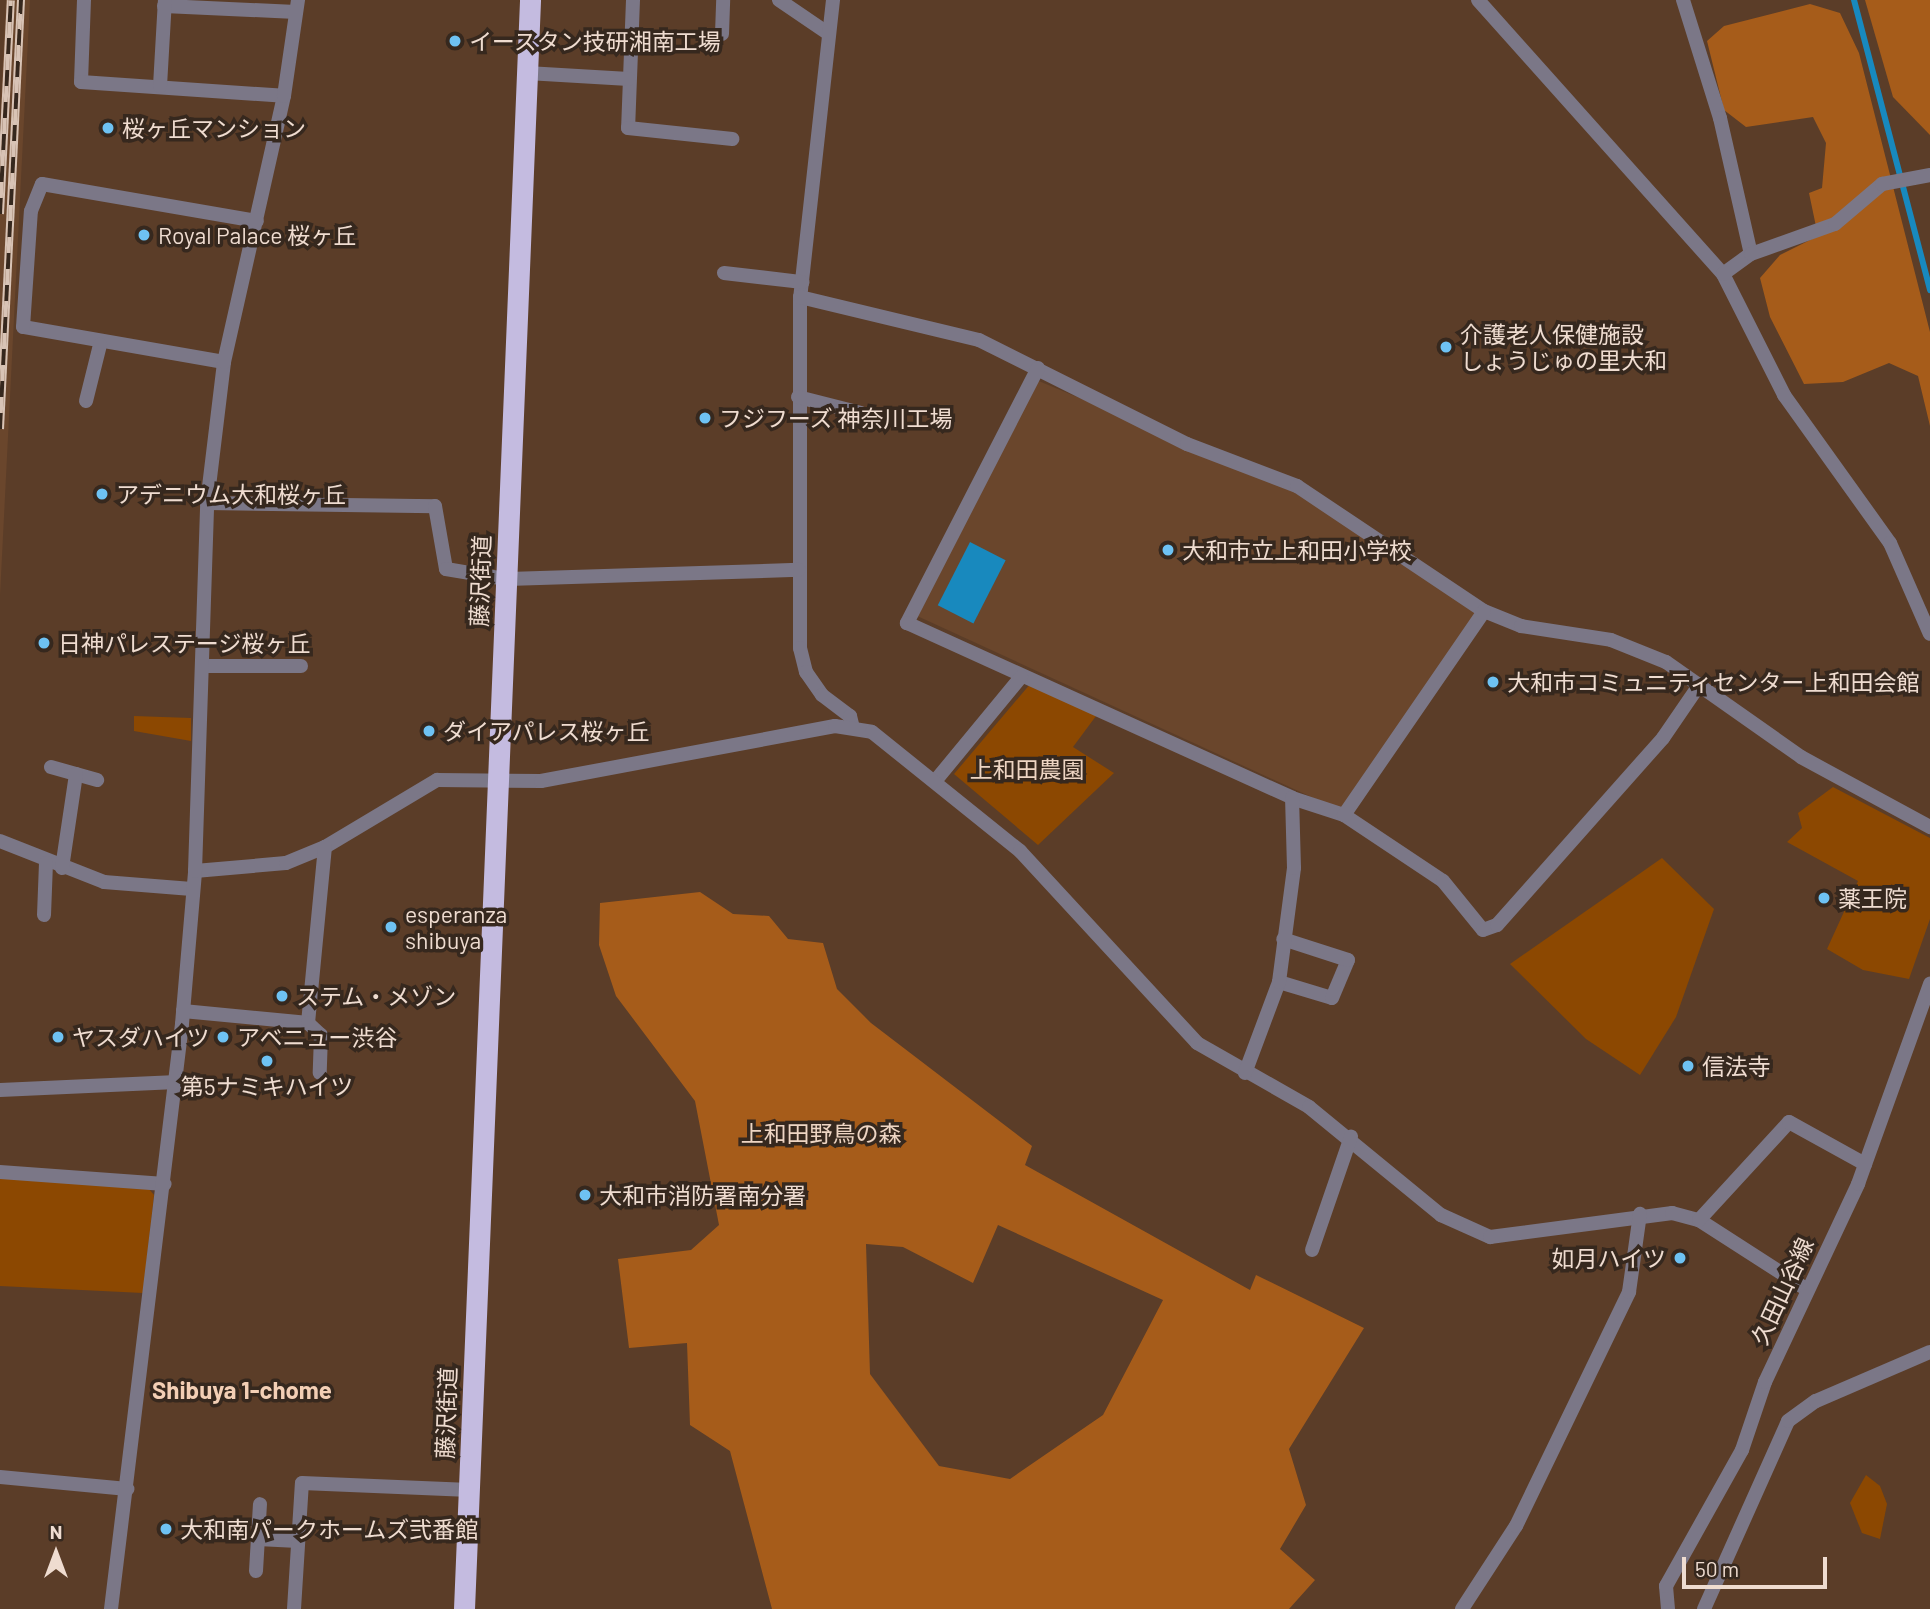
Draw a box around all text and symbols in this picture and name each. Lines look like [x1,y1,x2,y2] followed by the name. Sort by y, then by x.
[469,27,722,55] place label: イースタン技研湘南工場
[447,33,463,49] marker: イースタン技研湘南工場
[122,114,306,142] place label: 桜ヶ丘マンション
[100,120,116,136] marker: 桜ヶ丘マンション
[158,221,356,249] place label: Royal Palace 桜ヶ丘
[136,227,152,243] marker: Royal Palace 桜ヶ丘
[1460,320,1667,374] place label: 介護老人保健施設 しょうじゅの里大和
[1438,339,1454,355] marker: 介護老人保健施設 しょうじゅの里大和
[719,404,954,432] place label: フジフーズ 神奈川工場
[697,410,713,426] marker: フジフーズ 神奈川工場
[116,480,346,508] place label: アデニウム大和桜ヶ丘
[94,486,110,502] marker: アデニウム大和桜ヶ丘
[465,535,495,627] street label: 藤沢街道
[1182,536,1412,564] place label: 大和市立上和田小学校
[1160,542,1176,558] marker: 大和市立上和田小学校
[58,629,311,657] place label: 日神パレステージ桜ヶ丘
[36,635,52,651] marker: 日神パレステージ桜ヶ丘
[1507,668,1921,696] place label: 大和市コミュニティセンター上和田会館
[1485,674,1501,690] marker: 大和市コミュニティセンター上和田会館
[443,717,650,745] place label: ダイアパレス桜ヶ丘
[421,723,437,739] marker: ダイアパレス桜ヶ丘
[970,755,1084,783] park label: 上和田農園
[1838,884,1907,912] place label: 薬王院
[1816,890,1832,906] marker: 薬王院
[405,900,507,954] place label: esperanza shibuya
[383,919,399,935] marker: esperanza shibuya
[296,982,457,1010] place label: ステム・メゾン
[274,988,290,1004] marker: ステム・メゾン
[72,1023,210,1051] place label: ヤスダハイツ
[237,1023,398,1051] place label: アベニュー渋谷
[50,1029,66,1045] marker: ヤスダハイツ
[215,1029,231,1045] marker: アベニュー渋谷
[1702,1052,1771,1080] place label: 信法寺
[259,1053,275,1069] marker: 第5ナミキハイツ
[1680,1058,1696,1074] marker: 信法寺
[181,1072,353,1100] place label: 第5ナミキハイツ
[741,1119,901,1147] park label: 上和田野鳥の森
[599,1181,806,1209] place label: 大和市消防署南分署
[577,1187,593,1203] marker: 大和市消防署南分署
[1745,1233,1819,1349] street label: 久田山谷線
[1551,1244,1666,1272] place label: 如月ハイツ
[1672,1250,1688,1266] marker: 如月ハイツ
[431,1367,461,1459] street label: 藤沢街道
[152,1376,332,1404] district label: Shibuya 1-chome
[180,1515,479,1543] place label: 大和南パークホームズ弐番館
[21,1518,91,1588] north arrow
[50,1520,62,1543] text: N
[158,1521,174,1537] marker: 大和南パークホームズ弐番館
[1685,1542,1830,1586] scale bar
[1695,1556,1739,1581] text: 50 m

